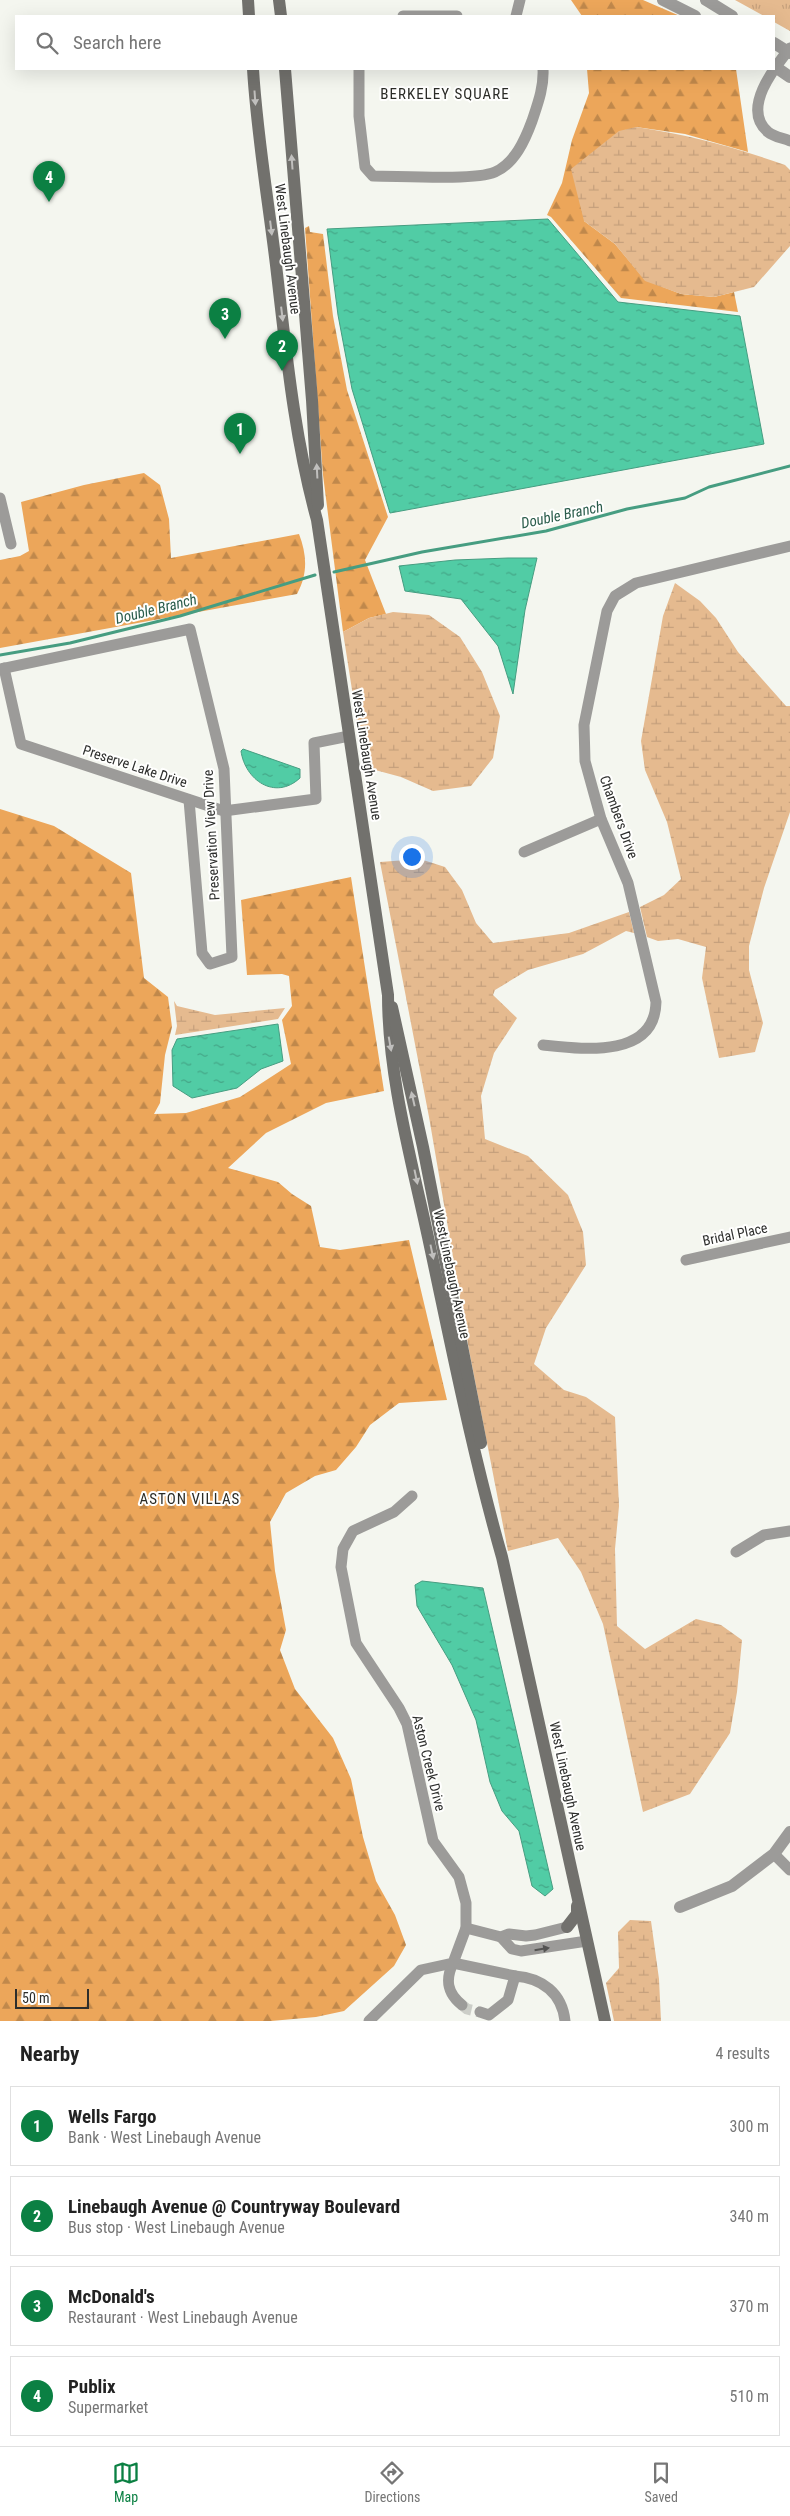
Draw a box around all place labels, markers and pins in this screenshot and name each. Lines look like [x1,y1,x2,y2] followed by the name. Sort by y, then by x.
[33,161,65,202] pin: 4
[209,298,241,339] pin: 3
[266,330,298,371] pin: 2
[224,413,256,454] pin: 1

